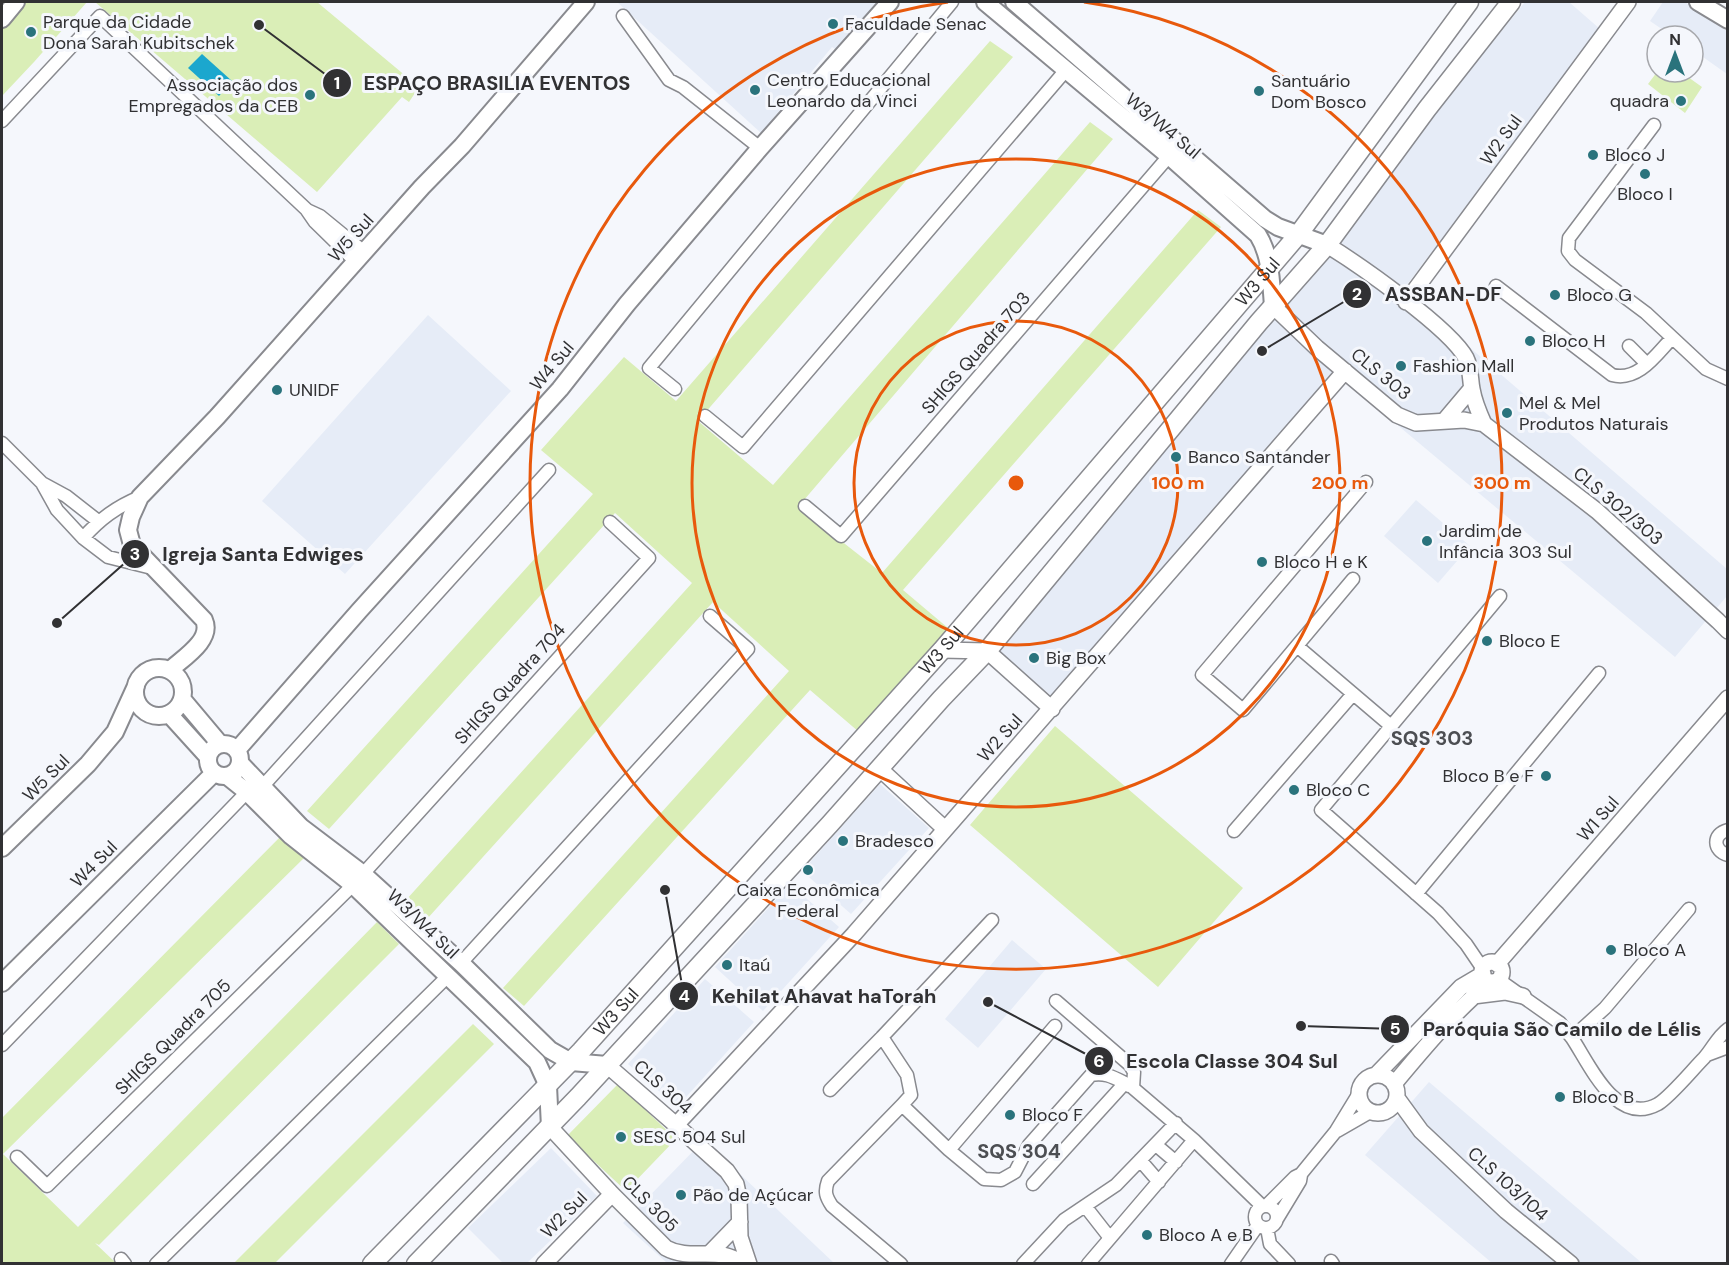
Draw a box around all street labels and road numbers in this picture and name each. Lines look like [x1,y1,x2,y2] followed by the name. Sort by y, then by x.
[1120,88,1206,164] street label: W3/W4 Sul
[1475,110,1527,170] street label: W2 Sul
[323,209,379,267] street label: W5 Sul
[1230,252,1286,311] street label: W3 Sul
[916,287,1036,419] street label: SHIGS Quadra 703
[524,336,580,396] street label: W4 Sul
[1346,342,1416,406] street label: CLS 303
[1568,461,1668,551] street label: CLS 302/303
[449,618,571,750] street label: SHIGS Quadra 704
[913,621,969,680] street label: W3 Sul
[972,709,1028,767] street label: W2 Sul
[17,749,75,807] street label: W5 Sul
[1572,791,1624,847] street label: W1 Sul
[65,835,123,893] street label: W4 Sul
[382,884,464,964] street label: W3/W4 Sul
[110,974,236,1100] street label: SHIGS Quadra 705
[588,983,644,1041] street label: W3 Sul
[629,1054,697,1120] street label: CLS 304
[1463,1141,1554,1227] street label: CLS 103/104
[616,1170,684,1238] street label: CLS 305
[535,1186,593,1244] street label: W2 Sul

